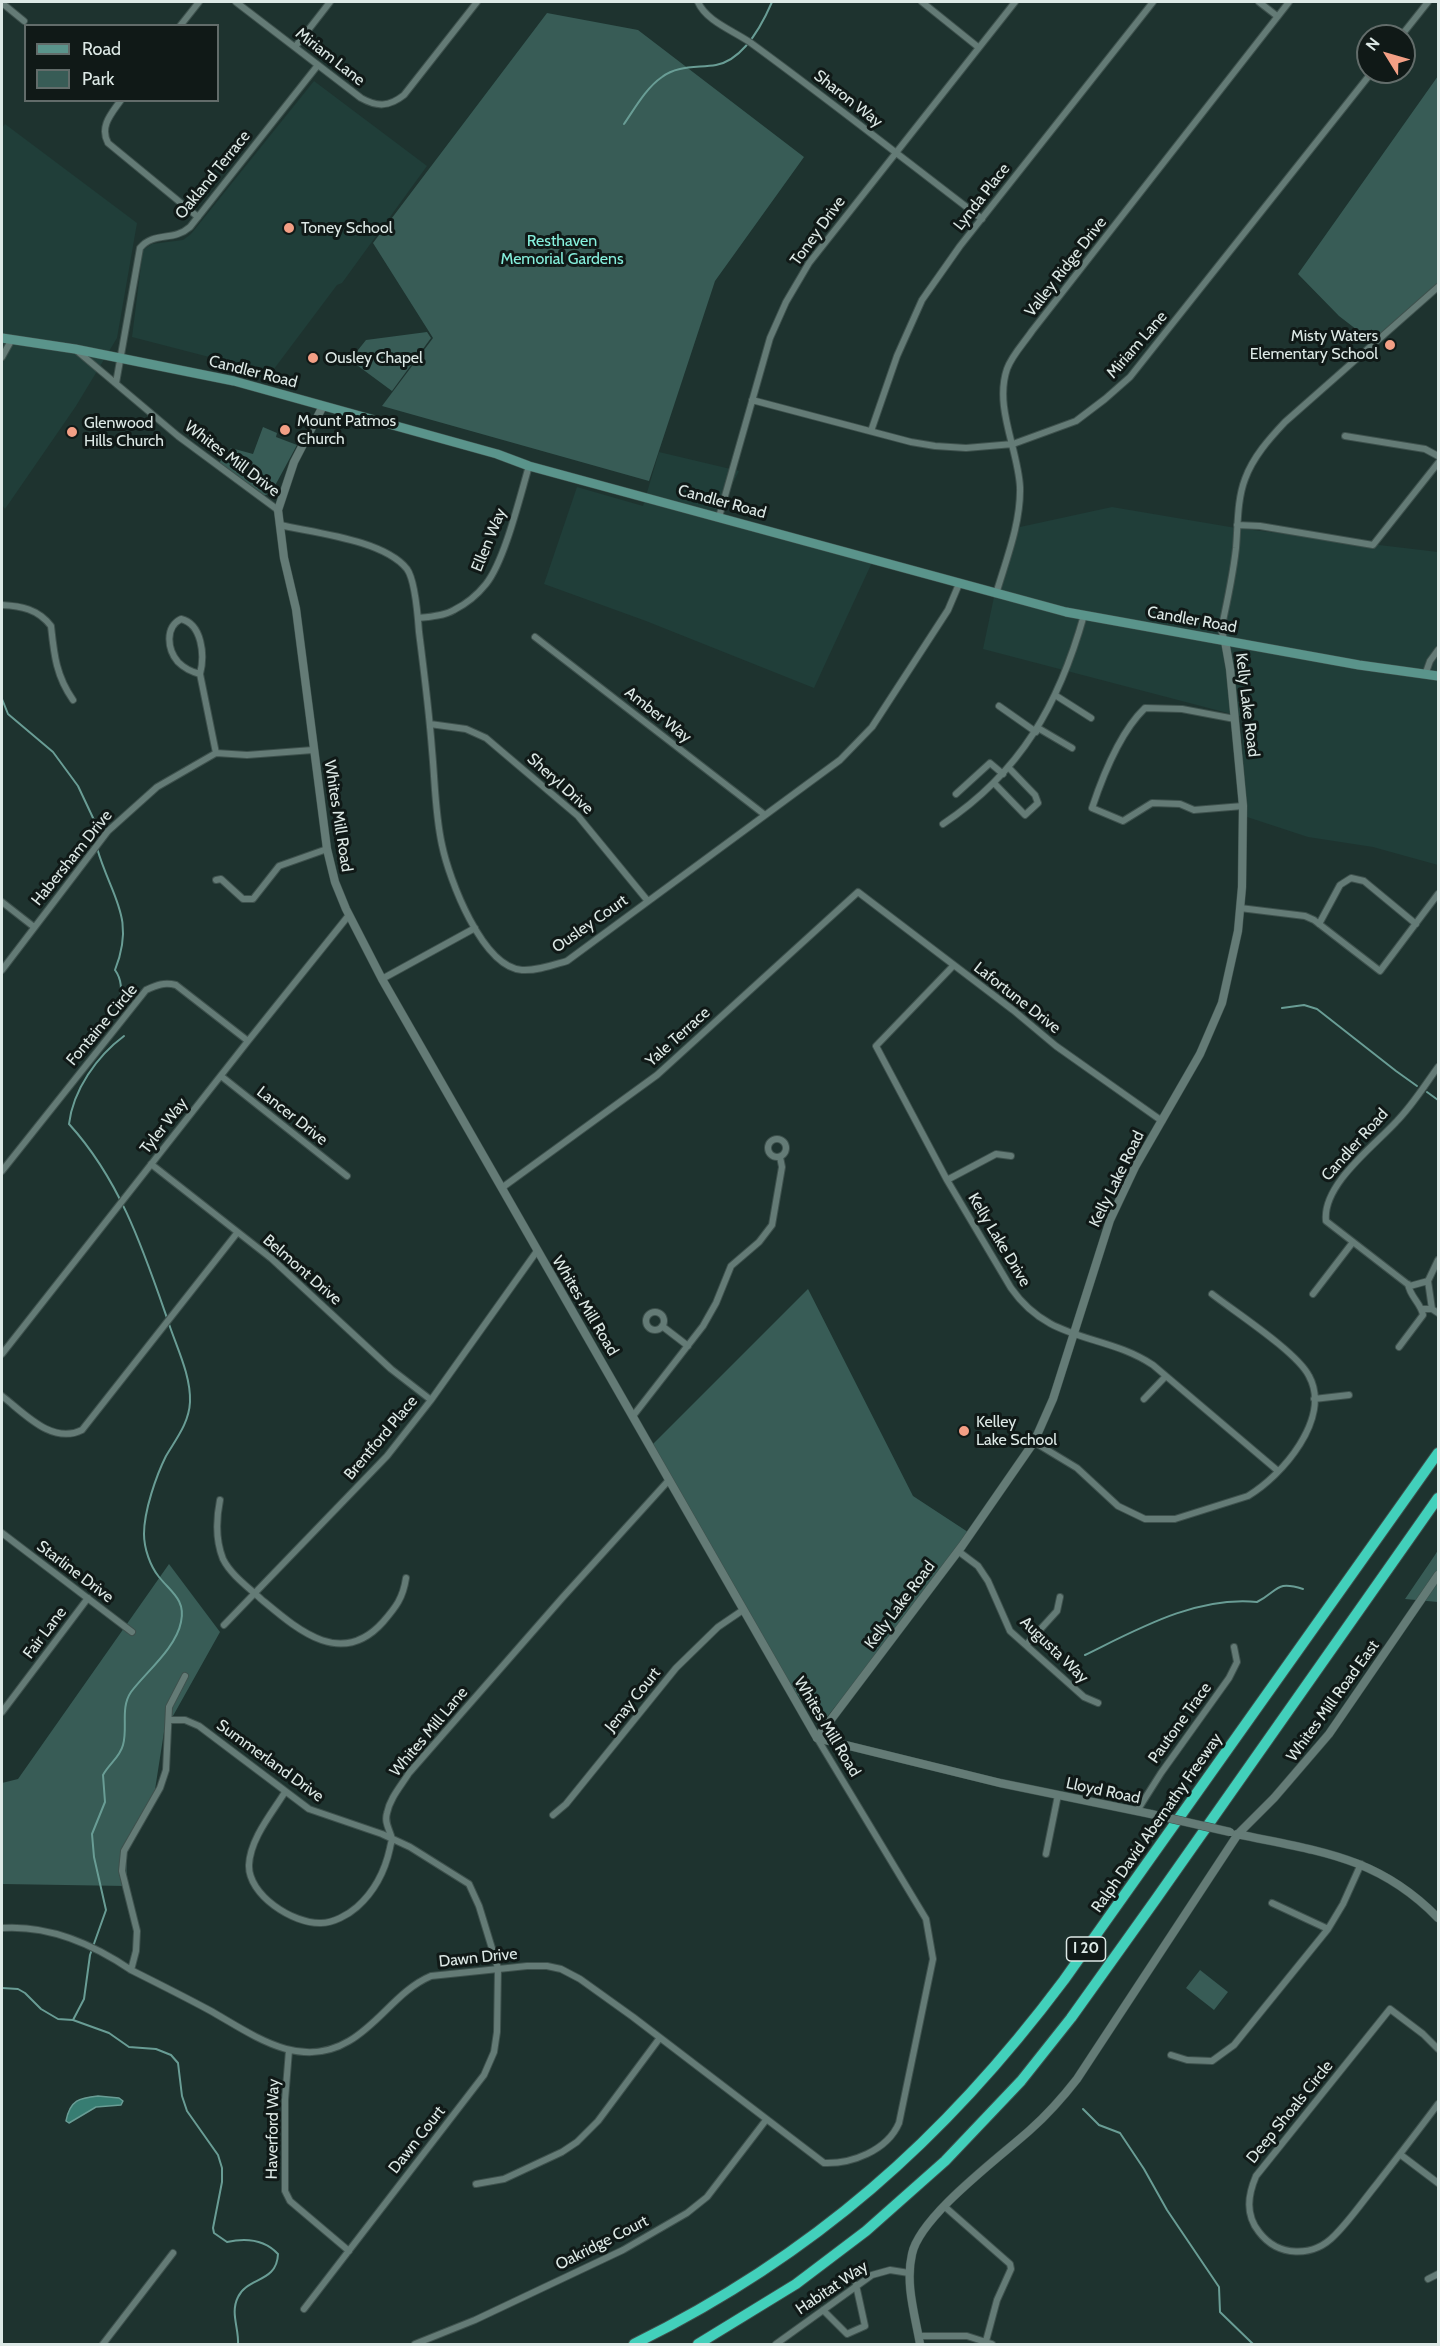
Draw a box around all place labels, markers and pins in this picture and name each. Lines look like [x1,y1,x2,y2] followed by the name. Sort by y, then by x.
[301,218,392,238] place label: Toney School
[282,221,296,235] marker: Toney School
[1250,326,1378,364] place label: Misty Waters Elementary School
[1383,338,1397,352] marker: Misty Waters Elementary School
[325,348,423,368] place label: Ousley Chapel
[306,351,320,365] marker: Ousley Chapel
[297,411,396,449] place label: Mount Patmos Church
[84,413,164,451] place label: Glenwood Hills Church
[278,423,292,437] marker: Mount Patmos Church
[65,425,79,439] marker: Glenwood Hills Church
[976,1412,1057,1450] place label: Kelley Lake School
[957,1424,971,1438] marker: Kelley Lake School

